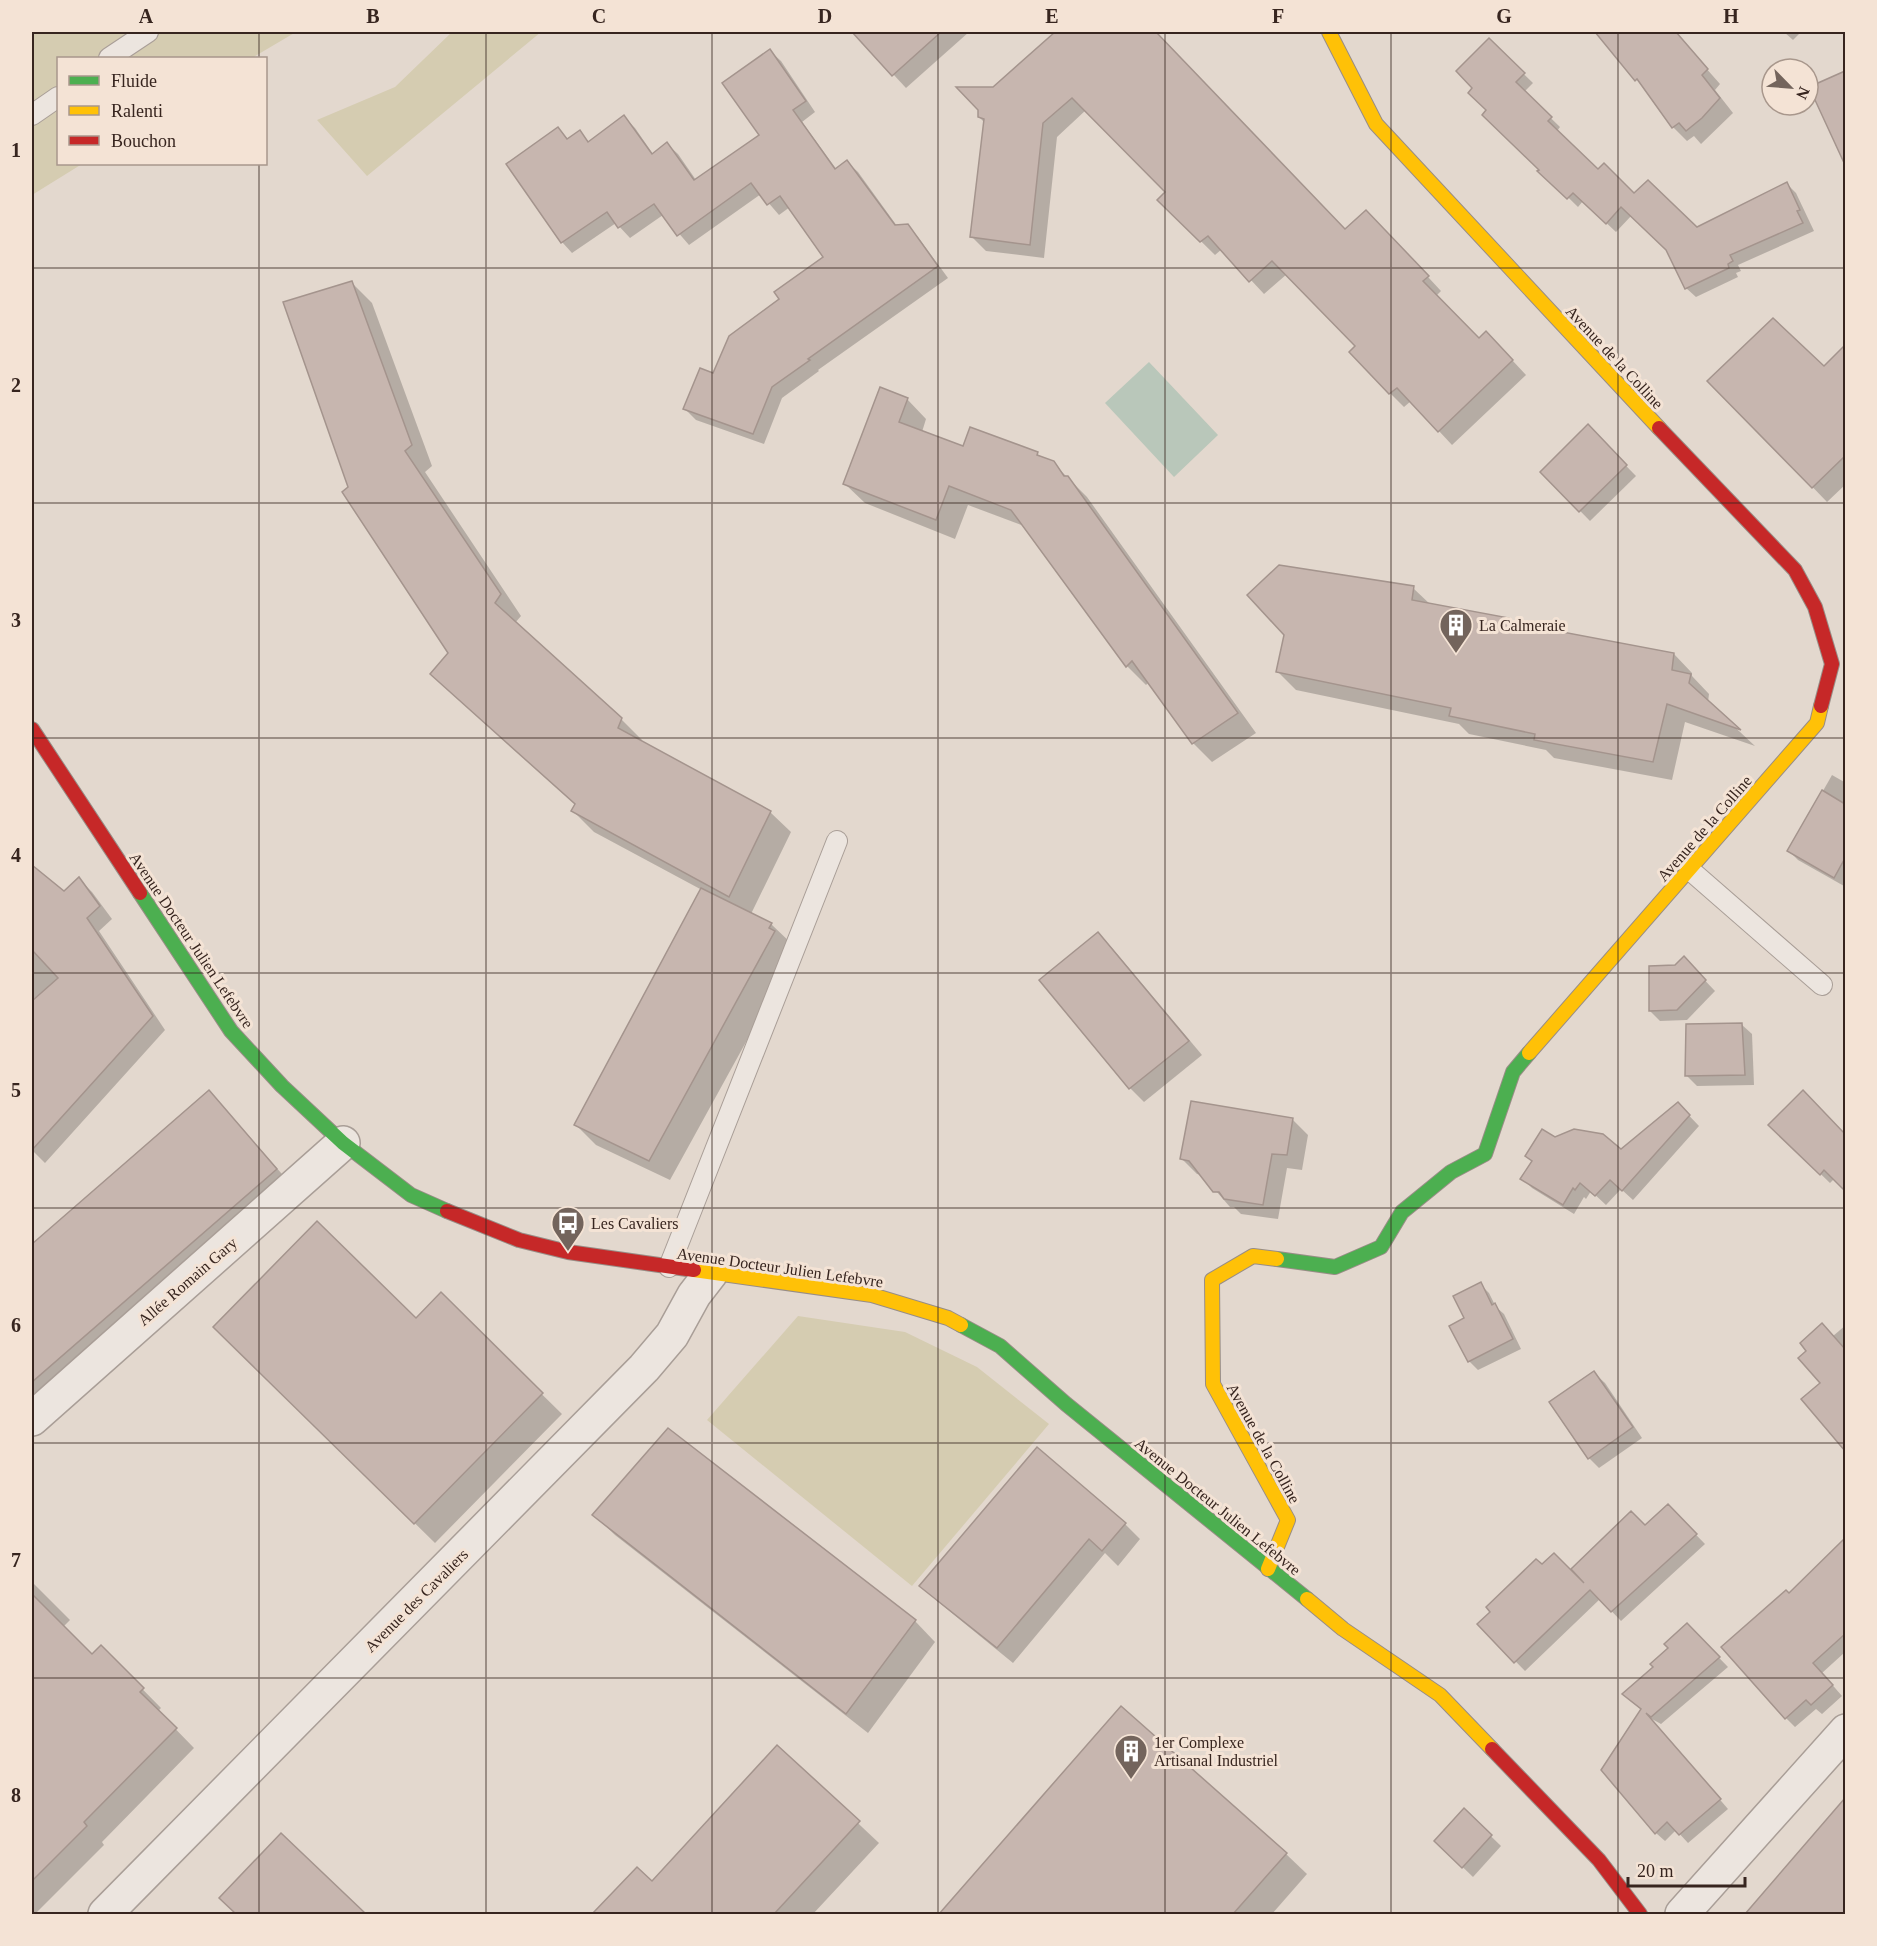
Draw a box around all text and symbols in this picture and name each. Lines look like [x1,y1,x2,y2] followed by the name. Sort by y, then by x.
[139,5,154,27] text: A
[366,5,380,27] text: B
[592,5,606,27] text: C
[818,5,832,27] text: D
[1045,5,1059,27] text: E
[1272,5,1284,27] text: F
[1496,5,1512,27] text: G
[1723,5,1739,27] text: H
[57,57,267,165] legend
[1760,57,1820,117] north arrow
[111,71,157,91] text: Fluide
[1793,84,1813,102] text: N
[111,101,163,121] text: Ralenti
[111,131,176,151] text: Bouchon
[11,139,21,161] text: 1
[1563,302,1667,412] street label: Avenue de la Colline
[11,374,21,396] text: 2
[1438,607,1474,654] building icon: La Calmeraie
[11,609,21,631] text: 3
[1479,617,1566,634] place label: La Calmeraie
[1654,772,1755,885] street label: Avenue de la Colline
[11,844,21,866] text: 4
[126,849,257,1031] street label: Avenue Docteur Julien Lefebvre
[11,1079,21,1101] text: 5
[550,1205,586,1252] bus stop icon: Les Cavaliers
[591,1215,679,1232] place label: Les Cavaliers
[134,1234,241,1330] street label: Allée Romain Gary
[676,1245,884,1290] street label: Avenue Docteur Julien Lefebvre
[11,1314,21,1336] text: 6
[1224,1380,1304,1506] street label: Avenue de la Colline
[1131,1434,1304,1578] street label: Avenue Docteur Julien Lefebvre
[361,1545,471,1655] street label: Avenue des Cavaliers
[11,1549,21,1571] text: 7
[1113,1733,1149,1780] building icon: 1er Complexe Artisanal Industriel
[1154,1734,1279,1769] place label: 1er Complexe Artisanal Industriel
[11,1784,21,1806] text: 8
[1628,1850,1745,1888] scale bar
[1637,1861,1674,1881] text: 20 m

